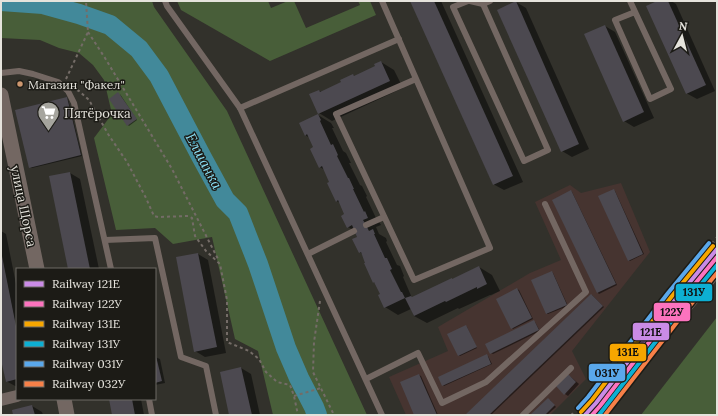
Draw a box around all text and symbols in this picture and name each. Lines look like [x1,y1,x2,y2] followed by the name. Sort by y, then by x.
[662,16,702,56] north arrow
[678,19,689,34] text: N
[28,77,125,92] place label: Магазин "Факел"
[15,79,25,89] marker: Магазин "Факел"
[35,100,61,133] supermarket icon: Пятёрочка
[64,105,131,122] place label: Пятёрочка
[182,130,226,192] water label: Елшанка
[7,164,40,249] street label: улица Щорса
[16,268,156,400] legend
[52,276,120,291] text: Railway 121Е
[675,283,713,302] line badge: 131У
[683,285,705,299] text: 131У
[52,296,123,311] text: Railway 122У
[653,302,691,322] line badge: 122У
[660,305,684,319] text: 122У
[52,316,120,331] text: Railway 131Е
[632,322,670,341] line badge: 121Е
[640,325,662,339] text: 121Е
[52,336,121,351] text: Railway 131У
[609,343,647,362] line badge: 131Е
[617,345,639,359] text: 131Е
[52,356,124,371] text: Railway 031У
[588,363,626,382] line badge: 031У
[595,366,619,380] text: 031У
[52,376,126,391] text: Railway 032У

